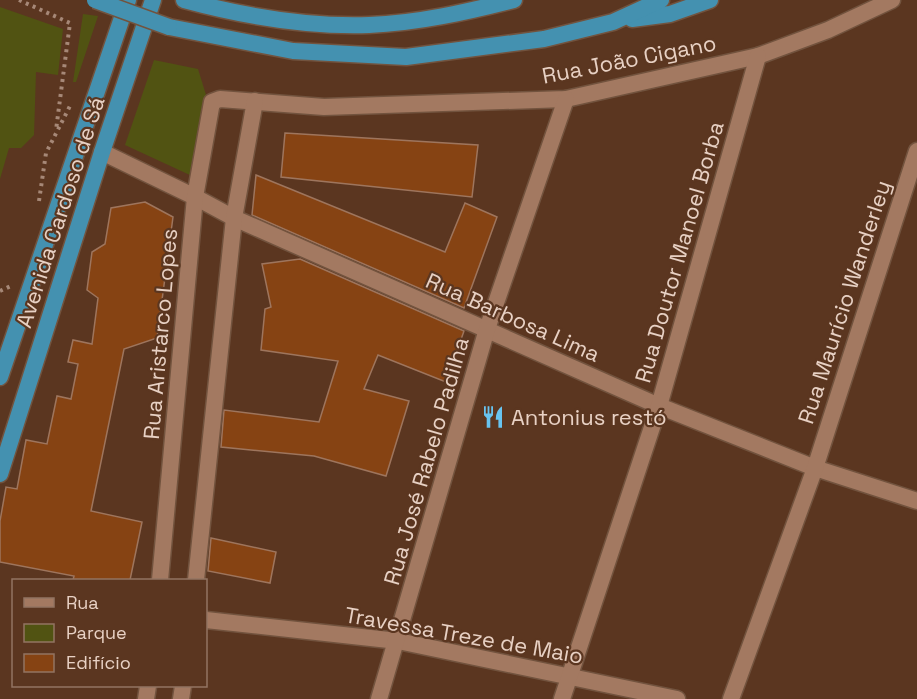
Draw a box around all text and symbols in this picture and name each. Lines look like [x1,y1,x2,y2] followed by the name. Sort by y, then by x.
[540,28,718,90] street label: Rua João Cigano
[9,93,111,331] street label: Avenida Cardoso de Sá
[628,118,730,386] street label: Rua Doutor Manoel Borba
[791,177,897,427] street label: Rua Maurício Wanderley
[137,227,183,441] street label: Rua Aristarco Lopes
[422,266,605,368] street label: Rua Barbosa Lima
[377,333,475,588] street label: Rua José Rabelo Padilha
[511,403,667,431] place label: Antonius restó
[480,404,506,430] restaurant icon: Antonius restó
[12,579,207,687] legend
[66,591,99,614] text: Rua
[343,600,585,670] street label: Travessa Treze de Maio
[66,621,127,644] text: Parque
[66,651,131,674] text: Edifício

